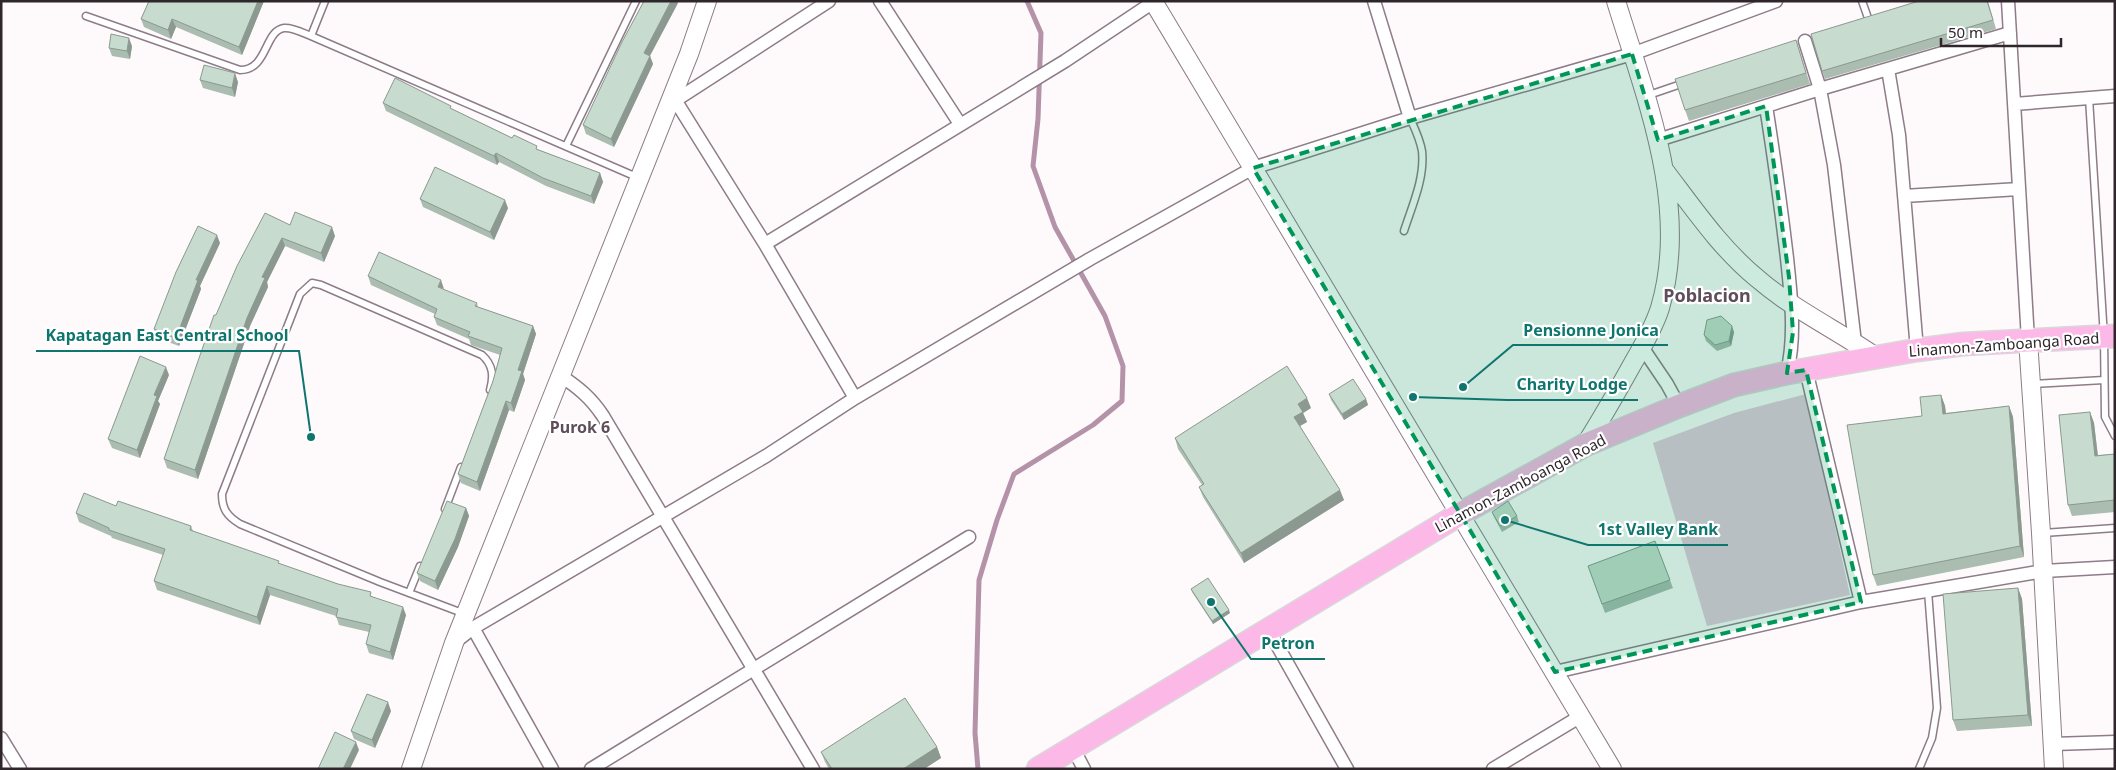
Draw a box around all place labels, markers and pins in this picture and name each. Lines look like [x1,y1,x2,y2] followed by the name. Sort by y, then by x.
[1513,314,1668,345] callout: Pensionne Jonica
[36,320,299,351] callout: Kapatagan East Central School
[1507,369,1638,400] callout: Charity Lodge
[1588,514,1728,545] callout: 1st Valley Bank
[1251,628,1325,659] callout: Petron

